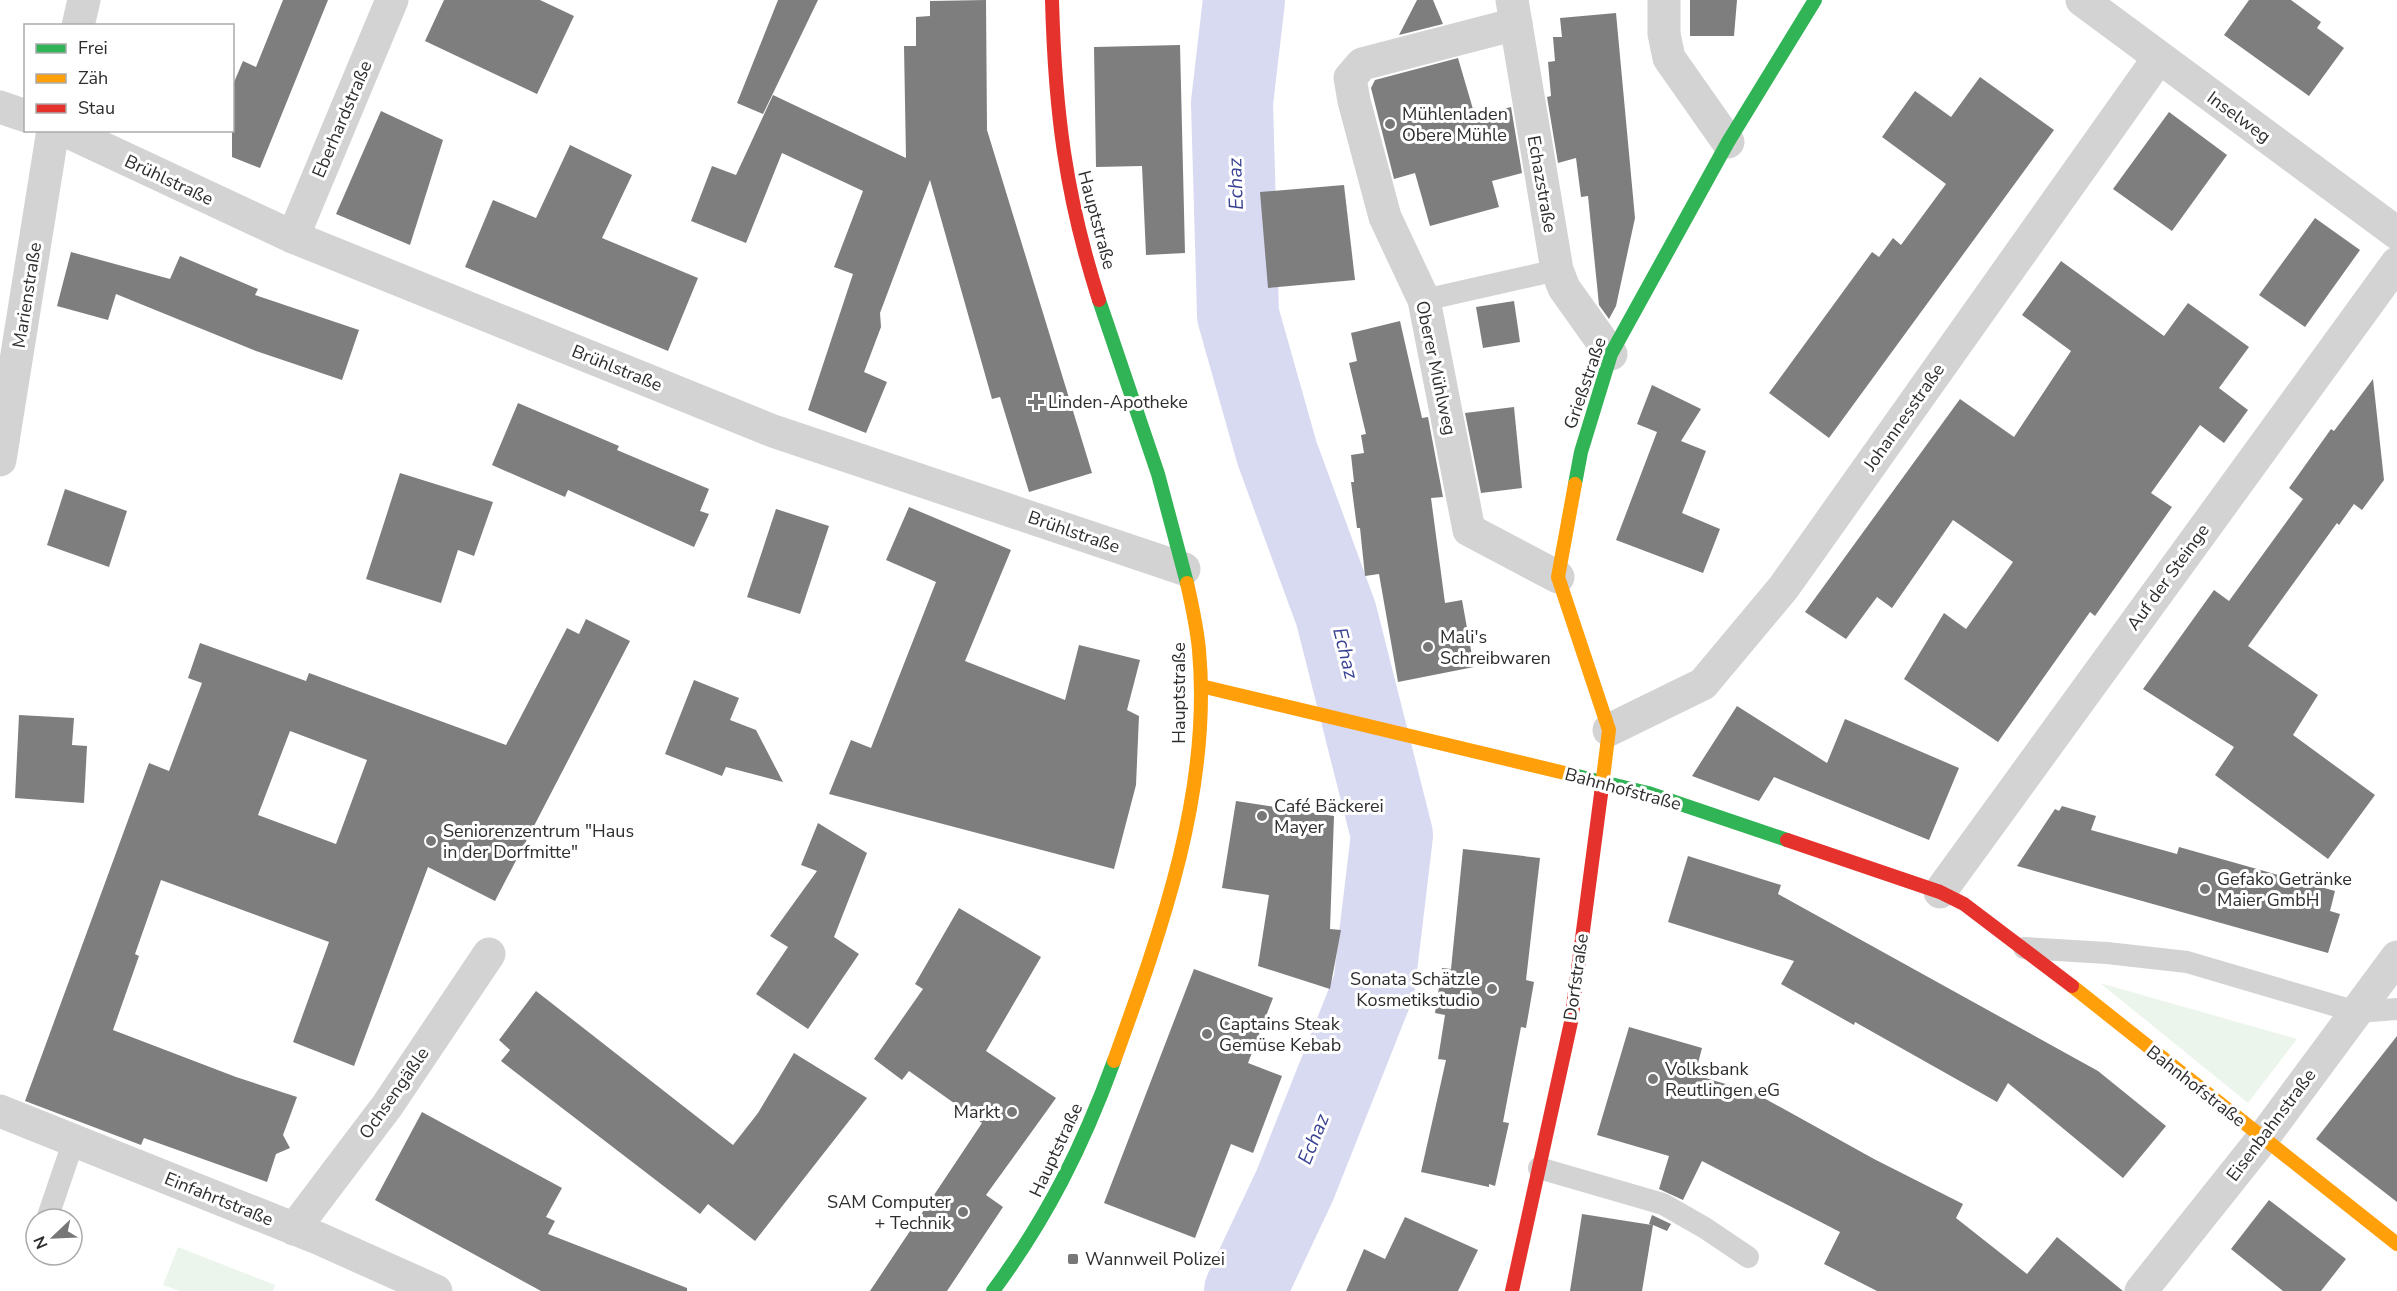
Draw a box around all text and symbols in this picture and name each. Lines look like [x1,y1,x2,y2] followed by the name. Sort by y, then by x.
[24,24,234,132] legend
[78,36,108,60] text: Frei
[307,57,377,181] street label: Eberhardstraße
[78,66,108,90] text: Zäh
[2202,86,2276,148] street label: Inselweg
[78,96,115,120] text: Stau
[1402,102,1508,147] place label: Mühlenladen Obere Mühle
[1383,117,1397,131] marker: Mühlenladen Obere Mühle
[1522,134,1562,234] street label: Echazstraße
[121,149,217,211] street label: Brühlstraße
[1221,157,1250,210] water label: Echaz
[1072,168,1122,272] street label: Hauptstraße
[7,240,47,350] street label: Marienstraße
[1410,299,1462,437] street label: Oberer Mühlweg
[1558,334,1612,432] street label: Grießstraße
[568,339,666,397] street label: Brühlstraße
[1858,359,1950,476] street label: Johannesstraße
[1048,390,1188,414] place label: Linden-Apotheke
[1029,395,1043,409] marker: Linden-Apotheke
[1025,505,1123,559] street label: Brühlstraße
[2121,519,2215,635] street label: Auf der Steinge
[1326,625,1365,682] water label: Echaz
[1440,625,1551,670] place label: Mali's Schreibwaren
[1421,640,1435,654] marker: Mali's Schreibwaren
[1167,642,1191,744] street label: Hauptstraße
[1562,762,1684,816] street label: Bahnhofstraße
[1274,794,1384,839] place label: Café Bäckerei Mayer
[1255,809,1269,823] marker: Café Bäckerei Mayer
[443,819,634,864] place label: Seniorenzentrum "Haus in der Dorfmitte"
[424,834,438,848] marker: Seniorenzentrum "Haus in der Dorfmitte"
[2217,867,2352,912] place label: Gefako Getränke Maier GmbH
[2198,882,2212,896] marker: Gefako Getränke Maier GmbH
[1558,932,1594,1022] street label: Dorfstraße
[1350,967,1480,1012] place label: Sonata Schätzle Kosmetikstudio
[1485,982,1499,996] marker: Sonata Schätzle Kosmetikstudio
[1219,1012,1341,1057] place label: Captains Steak Gemüse Kebab
[1200,1027,1214,1041] marker: Captains Steak Gemüse Kebab
[2141,1040,2251,1132] street label: Bahnhofstraße
[354,1042,434,1144] street label: Ochsengäßle
[1664,1057,1780,1102] place label: Volksbank Reutlingen eG
[2221,1064,2321,1186] street label: Eisenbahnstraße
[1646,1072,1660,1086] marker: Volksbank Reutlingen eG
[1024,1099,1088,1201] street label: Hauptstraße
[954,1100,1001,1124] place label: Markt
[1005,1105,1019,1119] marker: Markt
[1291,1109,1336,1168] water label: Echaz
[161,1166,277,1232] street label: Einfahrtstraße
[827,1190,952,1235] place label: SAM Computer + Technik
[956,1205,970,1219] marker: SAM Computer + Technik
[24,1207,84,1267] north arrow
[29,1233,54,1252] text: N
[1085,1247,1225,1271] place label: Wannweil Polizei
[1066,1252,1080,1266] marker: Wannweil Polizei

